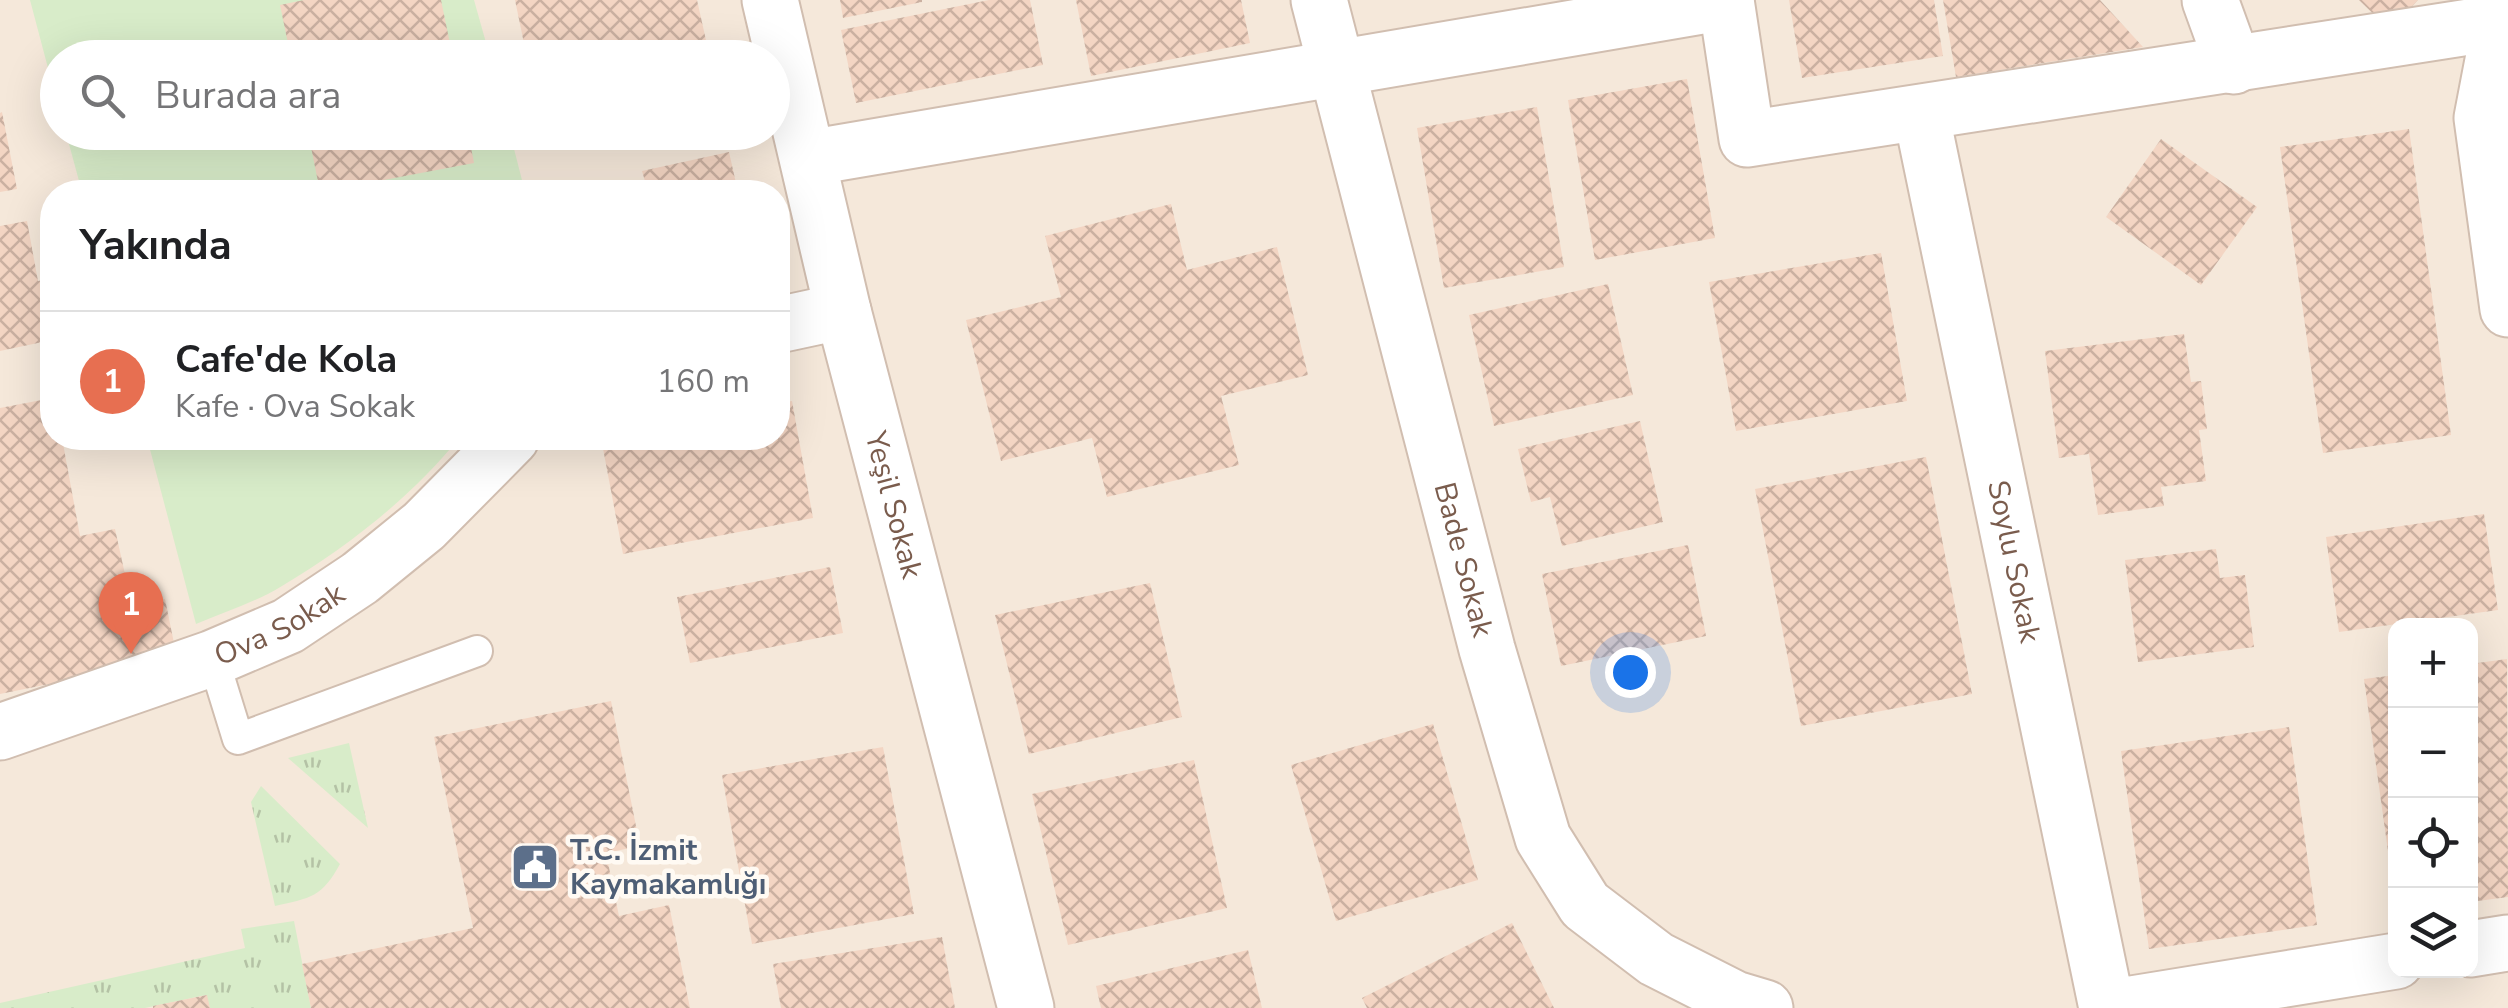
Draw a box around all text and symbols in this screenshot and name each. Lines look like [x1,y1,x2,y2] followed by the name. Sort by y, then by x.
[40,40,790,150] search box
[75,68,130,123] icon: search
[155,70,341,121] text: Burada ara
[80,217,232,274] text: Yakında
[175,334,397,385] text: Cafe'de Kola
[103,360,122,403] text: 1
[657,360,750,403] text: 160 m
[175,385,415,428] text: Kafe · Ova Sokak
[854,426,933,584] street label: Yeşil Sokak
[1977,477,2051,647] street label: Soylu Sokak
[1424,478,1503,642] street label: Bade Sokak
[98,572,164,654] pin: 1
[208,573,354,676] street label: Ova Sokak
[2388,618,2478,978] map controls
[2388,618,2478,708] button: +
[1605,647,1656,698] your location
[2388,708,2478,798] button: −
[2388,798,2478,888] button: locate
[570,830,766,905] place label: T.C. İzmit Kaymakamlığı
[509,841,561,893] public building icon: T.C. İzmit Kaymakamlığı
[2388,888,2478,978] button: layers

